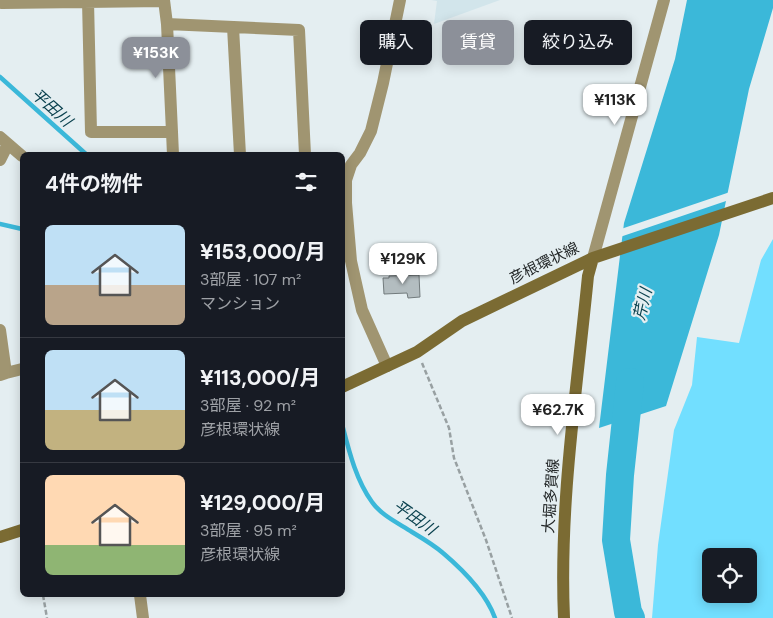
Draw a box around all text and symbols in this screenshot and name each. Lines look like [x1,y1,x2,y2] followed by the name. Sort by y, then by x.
[360,20,432,65] chip: 購入
[442,20,514,65] chip: 賃貸
[524,20,632,65] chip: 絞り込み
[121,36,191,79] pin: ¥153K
[133,42,179,63] text: ¥153K
[27,84,78,133] water label: 平田川
[580,84,650,126] pin: ¥113K
[594,89,636,110] text: ¥113K
[292,168,320,196] icon: filters
[45,170,143,198] text: 4件の物件
[200,238,326,266] text: ¥153,000/月
[506,238,582,288] street label: 彦根環状線
[368,242,438,285] pin: ¥129K
[85,245,145,305] icon: home
[380,248,426,269] text: ¥129K
[200,269,301,290] text: 3部屋 · 107 m²
[628,284,657,322] water label: 芹川
[200,293,280,314] text: マンション
[200,364,320,392] text: ¥113,000/月
[85,370,145,430] icon: home
[517,394,599,436] pin: ¥62.7K
[200,395,296,416] text: 3部屋 · 92 m²
[532,399,584,420] text: ¥62.7K
[200,419,280,440] text: 彦根環状線
[538,458,564,534] street label: 大堀多賀線
[200,489,325,517] text: ¥129,000/月
[85,495,145,555] icon: home
[389,495,442,541] water label: 平田川
[200,520,297,541] text: 3部屋 · 95 m²
[200,544,280,565] text: 彦根環状線
[702,548,757,603] map controls
[702,548,757,603] button: locate

